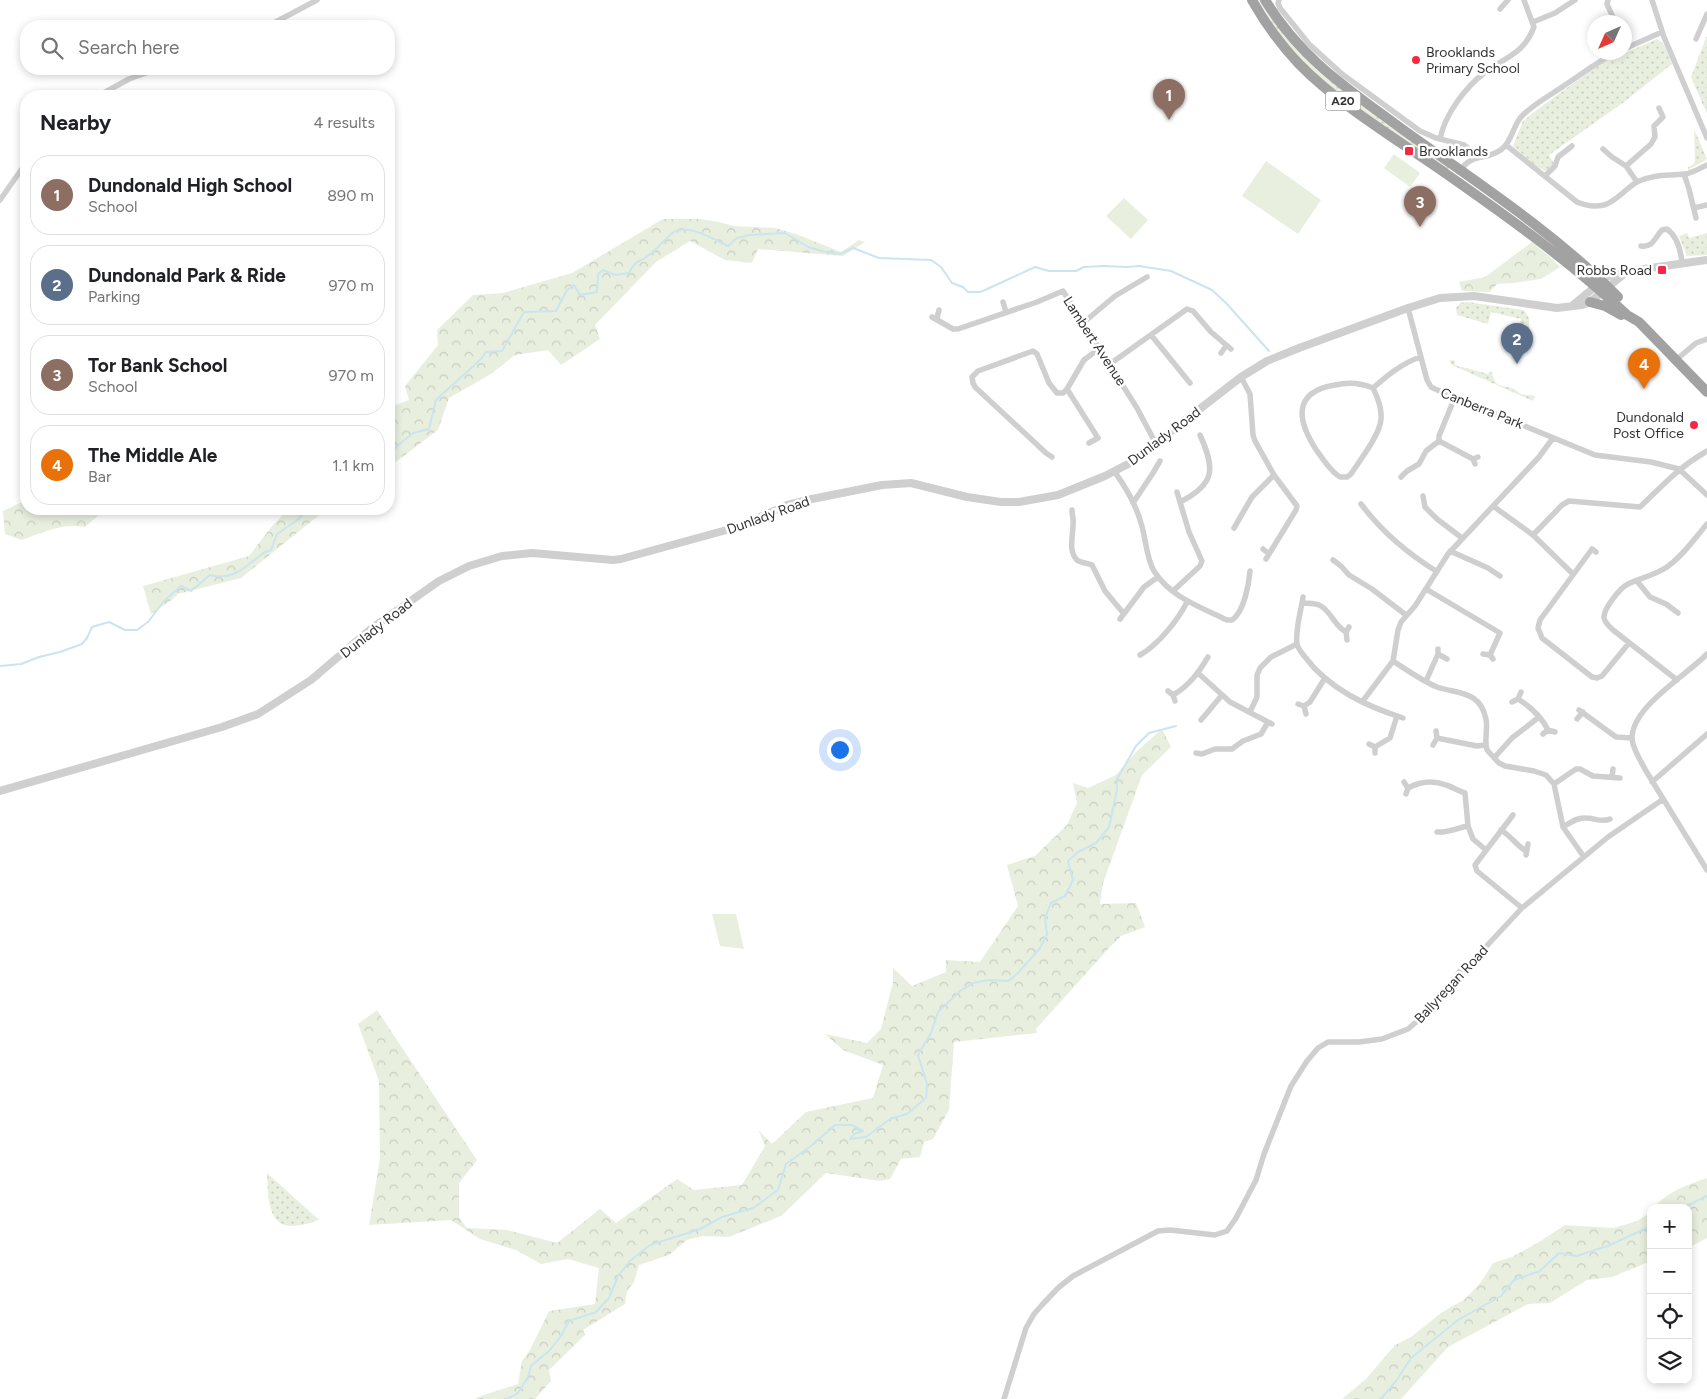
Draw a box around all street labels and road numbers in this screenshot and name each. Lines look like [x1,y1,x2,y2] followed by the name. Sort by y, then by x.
[1326,92,1360,110] road number: A20
[1059,293,1130,389] street label: Lambert Avenue
[1438,384,1526,433] street label: Canberra Park
[1125,404,1204,469] street label: Dunlady Road
[725,493,812,538] street label: Dunlady Road
[337,595,416,662] street label: Dunlady Road
[1411,942,1492,1027] street label: Ballyregan Road

